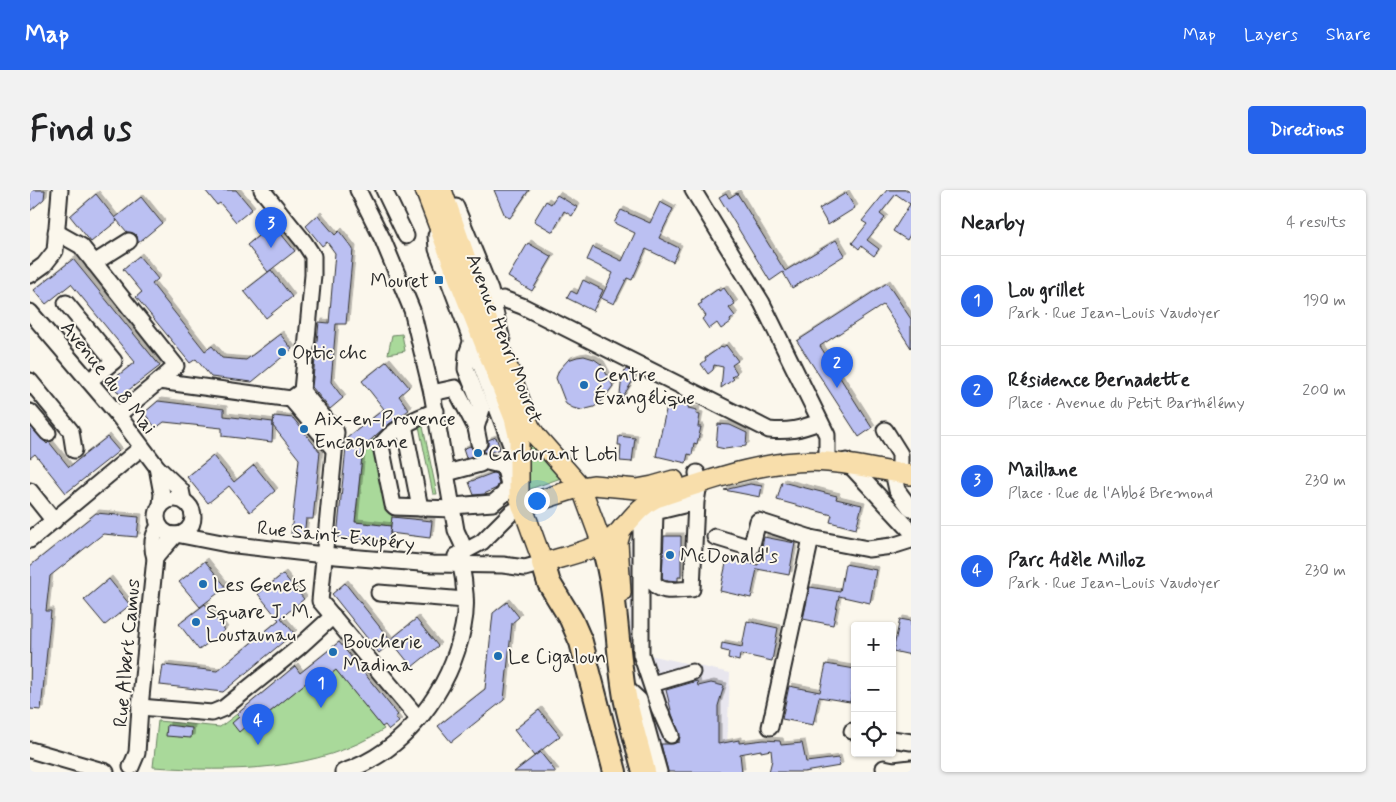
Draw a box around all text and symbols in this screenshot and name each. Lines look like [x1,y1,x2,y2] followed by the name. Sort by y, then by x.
[25,20,69,51] text: Map
[1183,23,1216,47] text: Map
[1244,23,1298,47] text: Layers
[1326,23,1371,47] text: Share
[1248,106,1366,154] button: Directions
[30,107,132,153] text: Find us
[255,207,287,248] pin: 3
[961,209,1025,237] text: Nearby
[1286,212,1346,233] text: 4 results
[459,250,548,427] street label: Avenue Henri Mouret
[370,268,429,295] place label: Mouret
[433,274,445,286] marker: Mouret
[1008,278,1085,303] text: Lou grillet
[973,290,981,311] text: 1
[1303,290,1346,311] text: 190 m
[1008,303,1220,324] text: Park · Rue Jean-Louis Vaudoyer
[54,316,162,440] street label: Avenue du 8 Mai
[292,340,367,367] place label: Optic chc
[276,346,288,358] marker: Optic chc
[821,347,853,388] pin: 2
[594,362,695,413] place label: Centre Évangélique
[1008,368,1190,393] text: Résidence Bernadette
[578,379,590,391] marker: Centre Évangélique
[973,380,981,401] text: 2
[1302,380,1346,401] text: 200 m
[1008,393,1245,414] text: Place · Avenue du Petit Barthélémy
[314,406,456,457] place label: Aix-en-Provence Encagnane
[298,423,310,435] marker: Aix-en-Provence Encagnane
[488,441,617,468] place label: Carburant Loti
[472,447,484,459] marker: Carburant Loti
[1008,458,1078,483] text: Maillane
[973,470,981,491] text: 3
[1305,470,1346,491] text: 230 m
[1008,483,1213,504] text: Place · Rue de l'Abbé Bremond
[524,488,550,514] your location
[256,515,416,558] street label: Rue Saint-Exupéry
[680,543,778,570] place label: McDonald's
[1008,548,1146,573] text: Parc Adèle Milloz
[664,549,676,561] marker: McDonald's
[972,560,982,581] text: 4
[1305,560,1346,581] text: 230 m
[213,572,306,599] place label: Les Genets
[1008,573,1220,594] text: Park · Rue Jean-Louis Vaudoyer
[108,578,147,729] street label: Rue Albert Camus
[197,578,209,590] marker: Les Genets
[206,599,313,649] place label: Square J. M. Loustaunau
[190,616,202,628] marker: Square J. M. Loustaunau
[851,622,896,757] map controls
[851,622,896,667] button: +
[343,629,422,679] place label: Boucherie Madina
[508,644,606,672] place label: Le Cigaloun
[327,646,339,658] marker: Boucherie Madina
[492,650,504,662] marker: Le Cigaloun
[305,667,337,708] pin: 1
[851,667,896,712] button: −
[242,704,274,745] pin: 4
[851,712,896,757] button: locate

